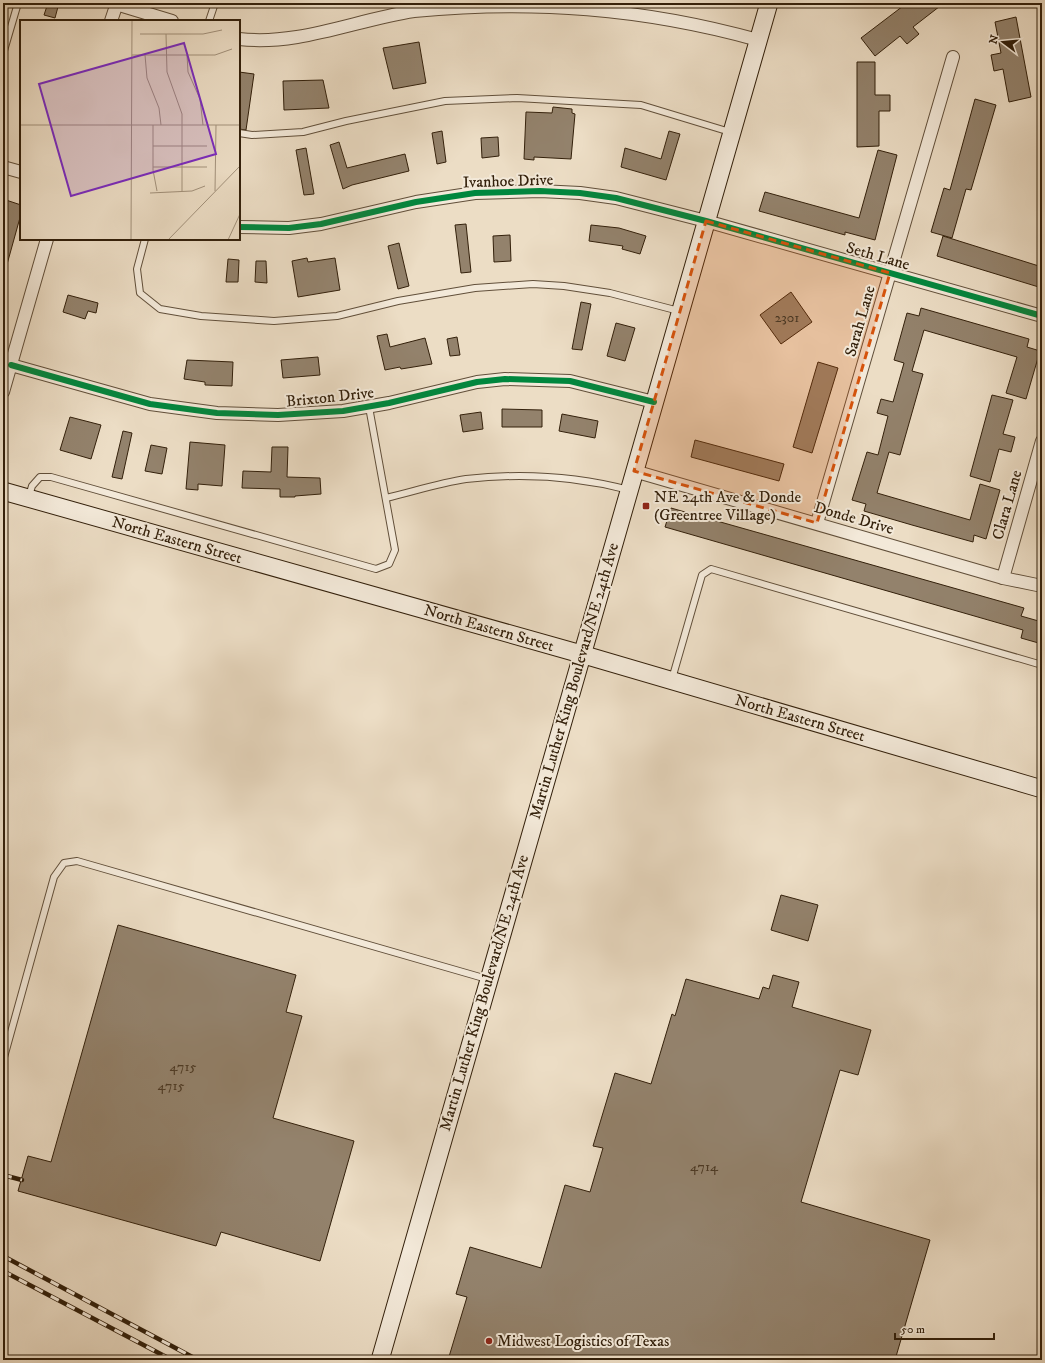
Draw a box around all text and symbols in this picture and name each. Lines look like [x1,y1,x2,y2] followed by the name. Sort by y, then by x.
[20,20,240,240] inset map
[983,22,1023,62] north arrow
[986,33,1002,46] text: N
[463,169,554,193] street label: Ivanhoe Drive
[844,237,912,275] street label: Seth Lane
[840,283,880,359] street label: Sarah Lane
[775,309,799,327] house number: 2301
[285,382,375,412] street label: Brixton Drive
[988,467,1027,542] street label: Clara Lane
[654,487,802,525] place label: NE 24th Ave & Donde (Greentree Village)
[812,497,896,539] street label: Donde Drive
[641,501,651,511] marker: NE 24th Ave & Donde (Greentree Village)
[110,512,244,568] street label: North Eastern Street
[525,540,623,821] street label: Martin Luther King Boulevard/NE 24th Ave
[422,600,556,656] street label: North Eastern Street
[733,690,867,746] street label: North Eastern Street
[435,852,533,1133] street label: Martin Luther King Boulevard/NE 24th Ave
[170,1058,197,1076] house number: 4715
[158,1077,185,1095] house number: 4715
[690,1158,719,1176] house number: 4714
[895,1315,994,1341] scale bar
[901,1322,925,1337] text: 50 m
[497,1331,669,1351] place label: Midwest Logistics of Texas
[484,1336,494,1346] marker: Midwest Logistics of Texas

